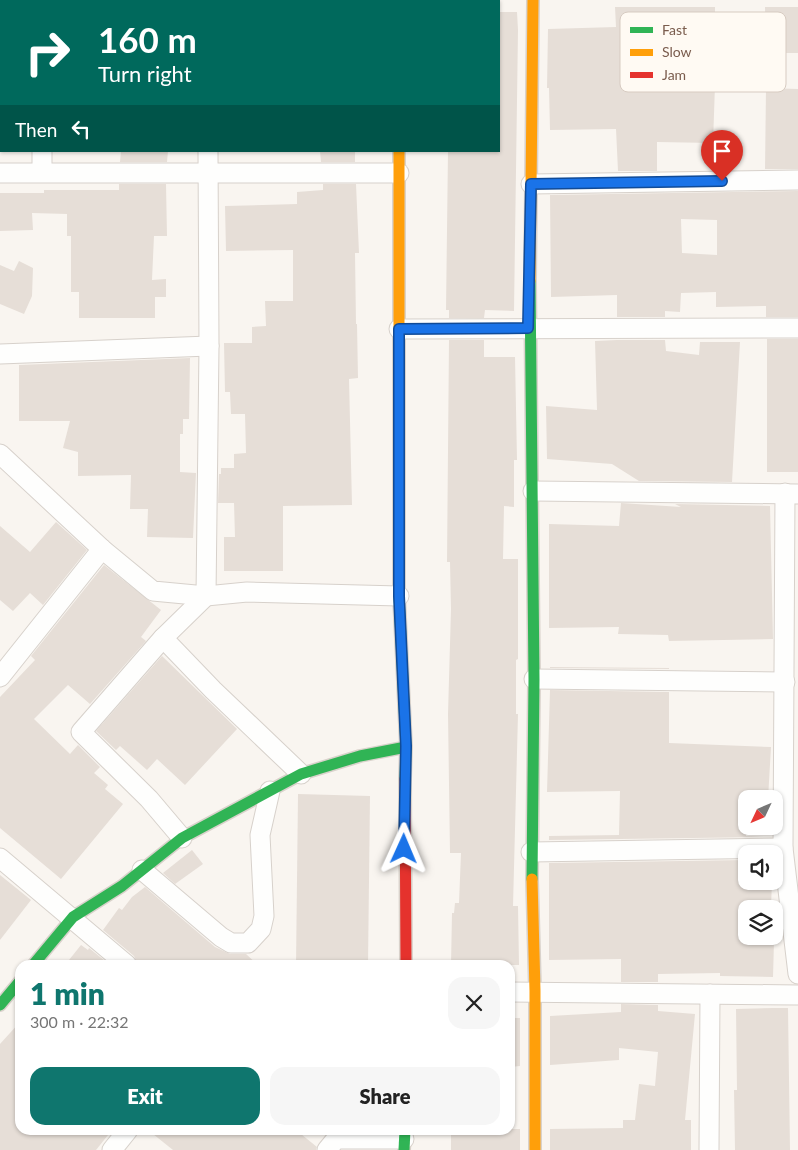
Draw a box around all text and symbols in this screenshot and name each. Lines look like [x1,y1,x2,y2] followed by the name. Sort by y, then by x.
[620,12,786,92] legend
[98,18,197,60] text: 160 m
[15,20,80,85] icon: right
[662,21,687,38] text: Fast
[662,43,692,60] text: Slow
[98,60,192,87] text: Turn right
[662,66,686,83] text: Jam
[67,115,95,143] icon: left
[15,118,57,141] text: Then
[701,130,743,181] pin
[708,137,736,165] icon: arrive
[738,790,782,835] north arrow
[738,790,783,945] map controls
[377,822,429,874] position arrow
[738,845,783,890] button: sound
[738,900,783,945] button: layers
[30,975,105,1011] text: 1 min
[448,977,500,1029] button: close
[30,1012,129,1031] text: 300 m · 22:32
[30,1067,260,1125] button: Exit
[270,1067,500,1125] button: Share

